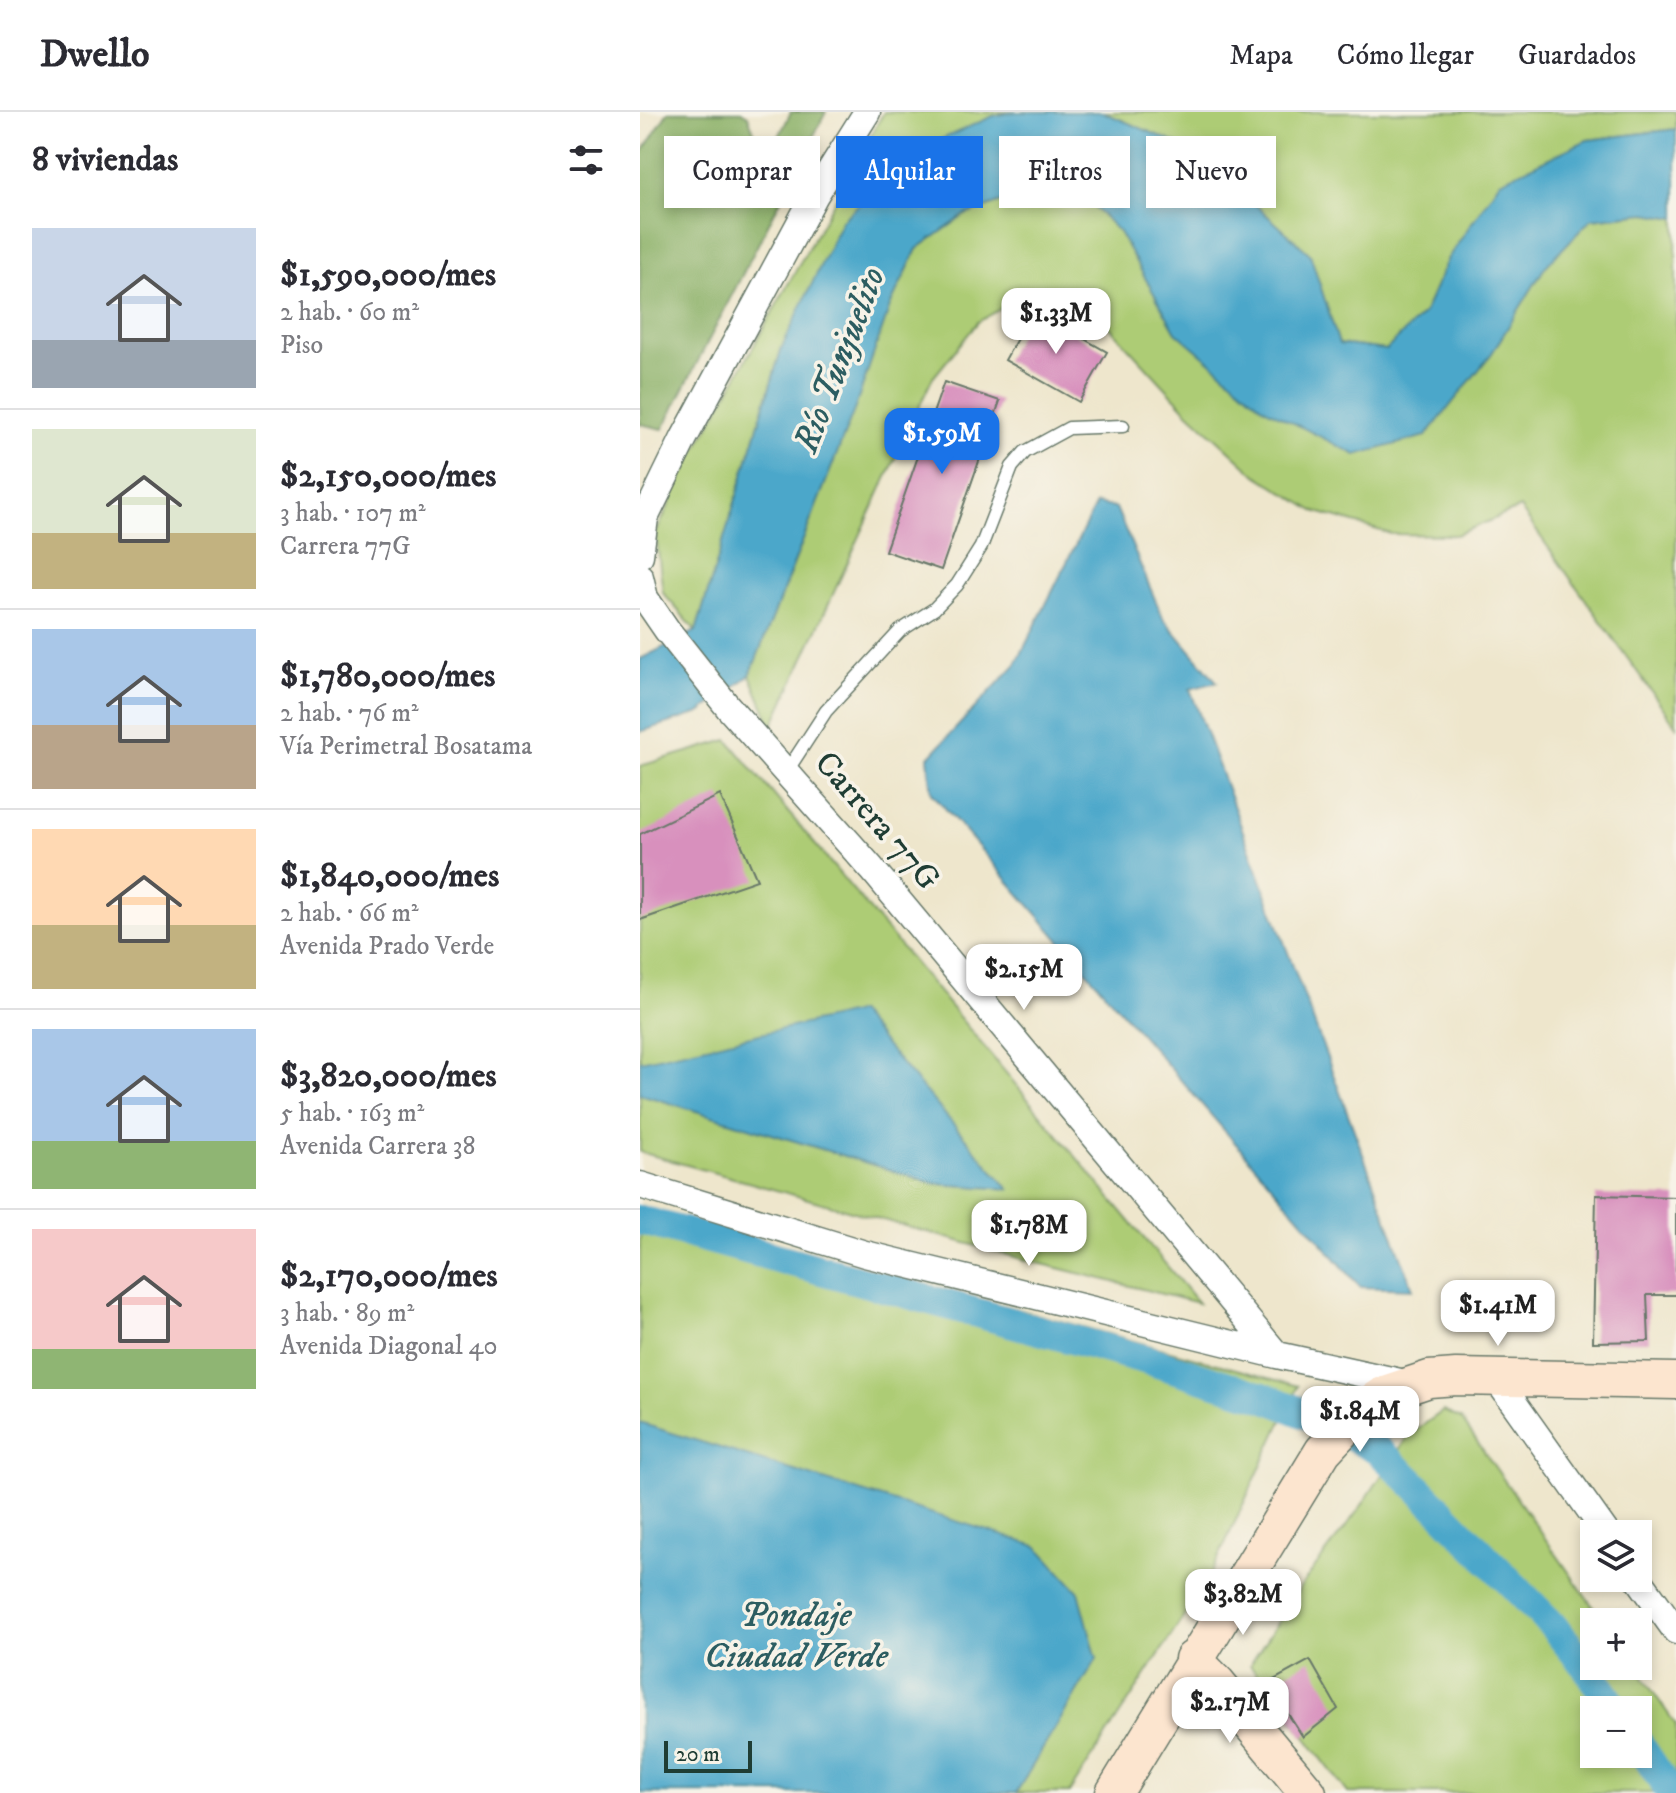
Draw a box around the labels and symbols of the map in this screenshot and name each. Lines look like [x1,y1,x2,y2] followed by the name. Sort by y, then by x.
[784,261,896,460] water label: Río Tunjuelito
[991,288,1121,356] pin: $1.33M
[877,408,1007,476] pin: $1.59M
[805,743,949,899] street label: Carrera 77G
[959,944,1089,1012] pin: $2.15M
[964,1200,1094,1268] pin: $1.78M
[1433,1280,1563,1348] pin: $1.41M
[1295,1386,1425,1454] pin: $1.84M
[1178,1569,1308,1637] pin: $3.82M
[704,1593,889,1679] water label: Pondaje Ciudad Verde
[1165,1677,1295,1745] pin: $2.17M
[664,1737,752,1773] scale bar

